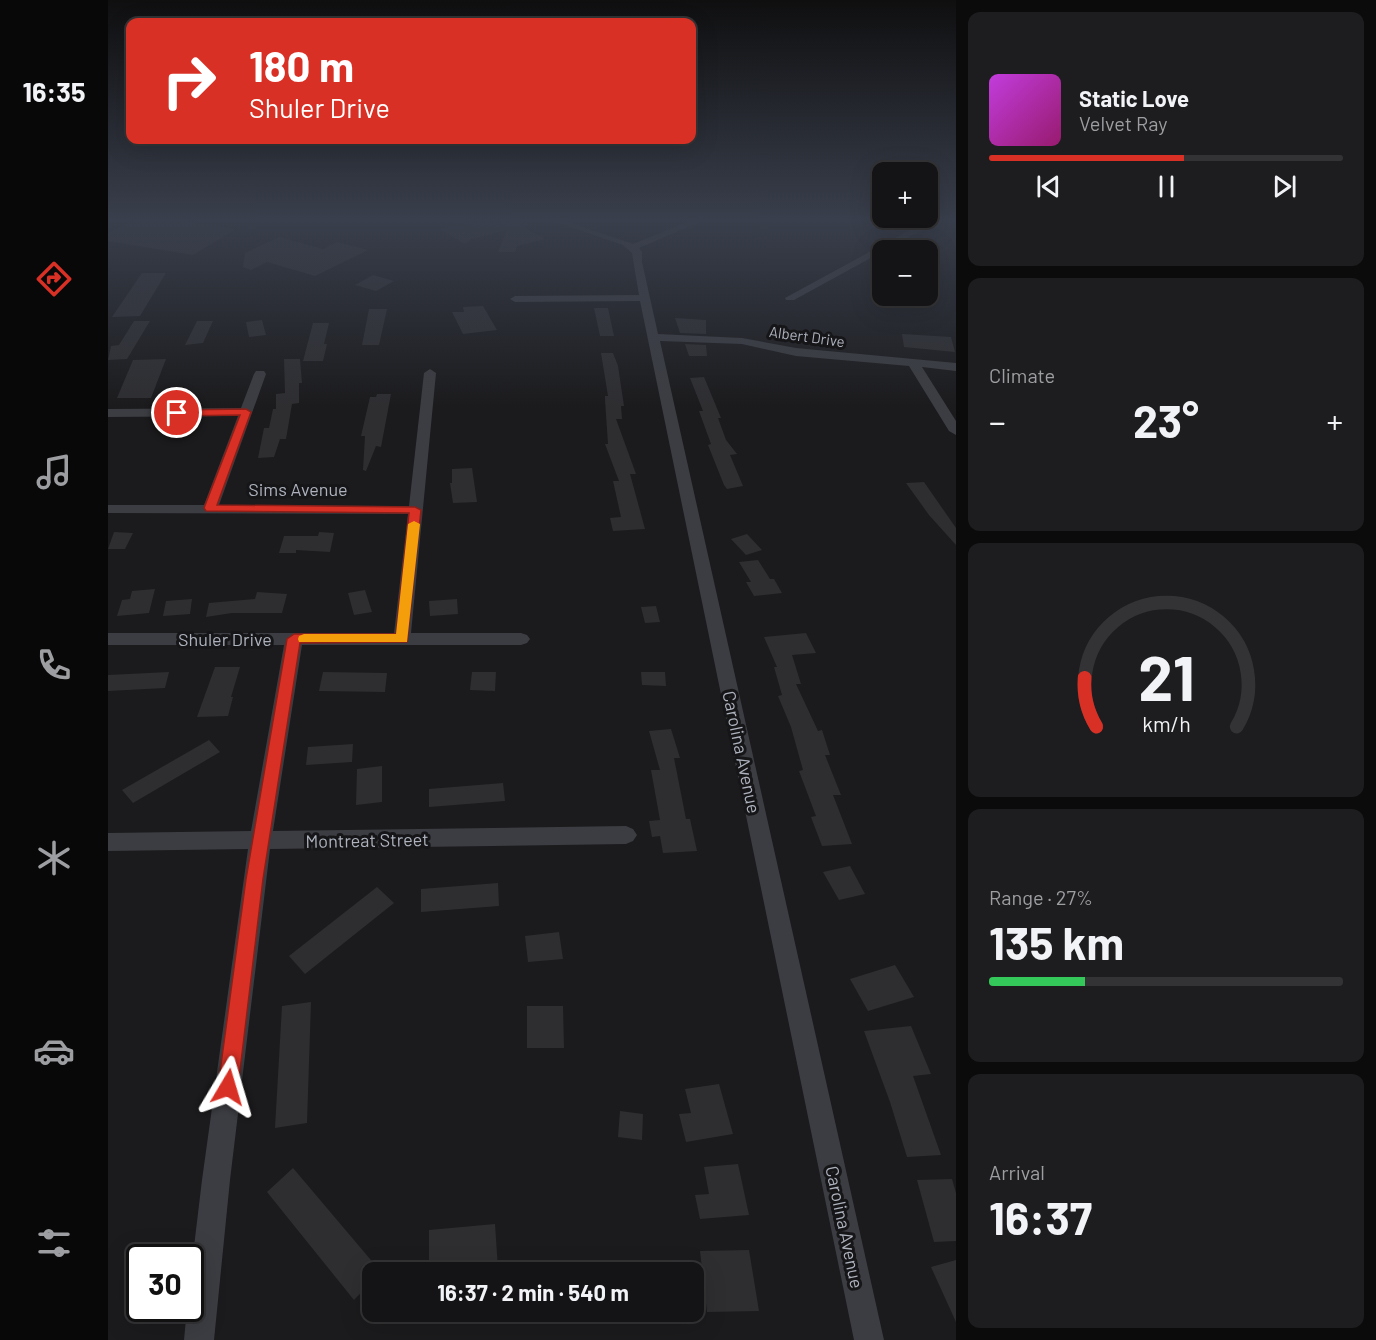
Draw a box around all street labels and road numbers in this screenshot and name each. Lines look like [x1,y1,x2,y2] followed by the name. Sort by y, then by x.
[768,322,846,350] street label: Albert Drive
[248,478,348,500] street label: Sims Avenue
[178,628,272,650] street label: Shuler Drive
[718,689,766,815] street label: Carolina Avenue
[305,828,429,852] street label: Montreat Street
[821,1164,869,1290] street label: Carolina Avenue

